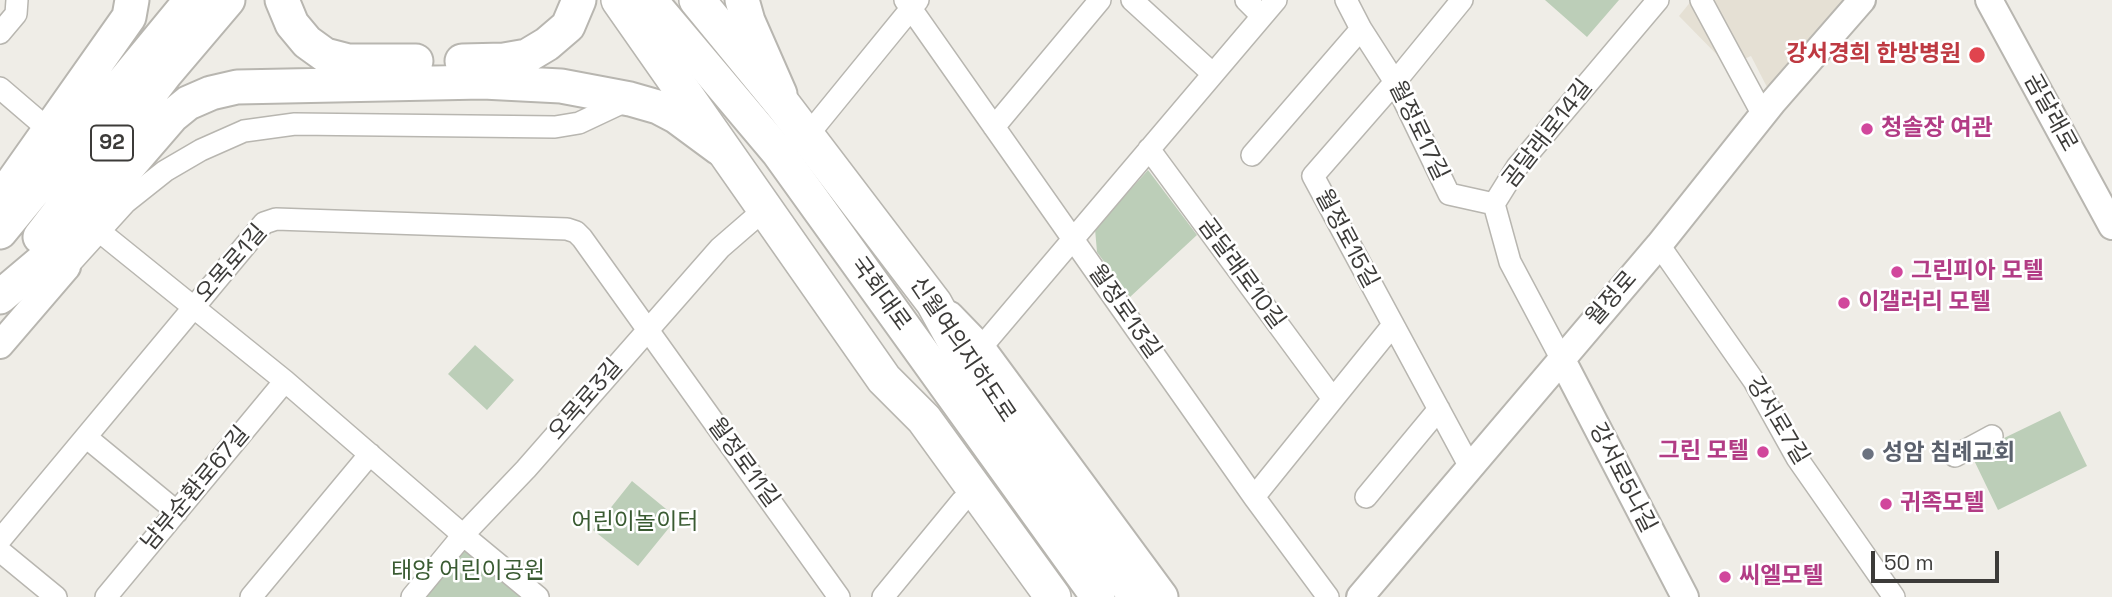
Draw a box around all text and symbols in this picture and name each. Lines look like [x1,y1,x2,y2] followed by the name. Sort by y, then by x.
[1786,41,1961,69] place label: 강서경희 한방병원
[1967,45,1987,65] marker: 강서경희 한방병원
[2017,69,2083,157] street label: 곰달래로
[1497,74,1599,194] street label: 곰달래로14길
[1382,77,1454,185] street label: 월정로17길
[1881,115,1993,143] place label: 청솔장 여관
[1859,121,1875,137] marker: 청솔장 여관
[91,125,133,160] road number: 92
[1308,185,1384,293] street label: 월정로15길
[1192,213,1290,335] street label: 곰달래로10길
[191,219,273,309] street label: 오목로1길
[844,252,916,336] street label: 국회대로
[1911,258,2044,286] place label: 그린피아 모텔
[1082,260,1166,364] street label: 월정로13길
[1889,264,1905,280] marker: 그린피아 모텔
[1581,266,1643,332] street label: 월정로
[903,272,1021,428] street label: 신월여의지하도로
[1858,289,1991,317] place label: 이갤러리 모텔
[1836,295,1852,311] marker: 이갤러리 모텔
[543,354,629,446] street label: 오목로3길
[1740,372,1814,470] street label: 강서로7길
[701,413,785,513] street label: 월정로11길
[1583,418,1661,538] street label: 강서로5나길
[136,421,256,557] street label: 남부순환로67길
[1659,438,1749,466] place label: 그린 모텔
[1882,440,2015,468] place label: 성암 침례교회
[1755,444,1771,460] marker: 그린 모텔
[1860,446,1876,462] marker: 성암 침례교회
[1900,490,1985,518] place label: 귀족모텔
[1878,496,1894,512] marker: 귀족모텔
[572,509,698,537] park label: 어린이놀이터
[1874,538,2002,582] scale bar
[1884,549,1934,576] text: 50 m
[391,558,545,586] park label: 태양 어린이공원
[1739,563,1824,591] place label: 씨엘모텔
[1717,569,1733,585] marker: 씨엘모텔

